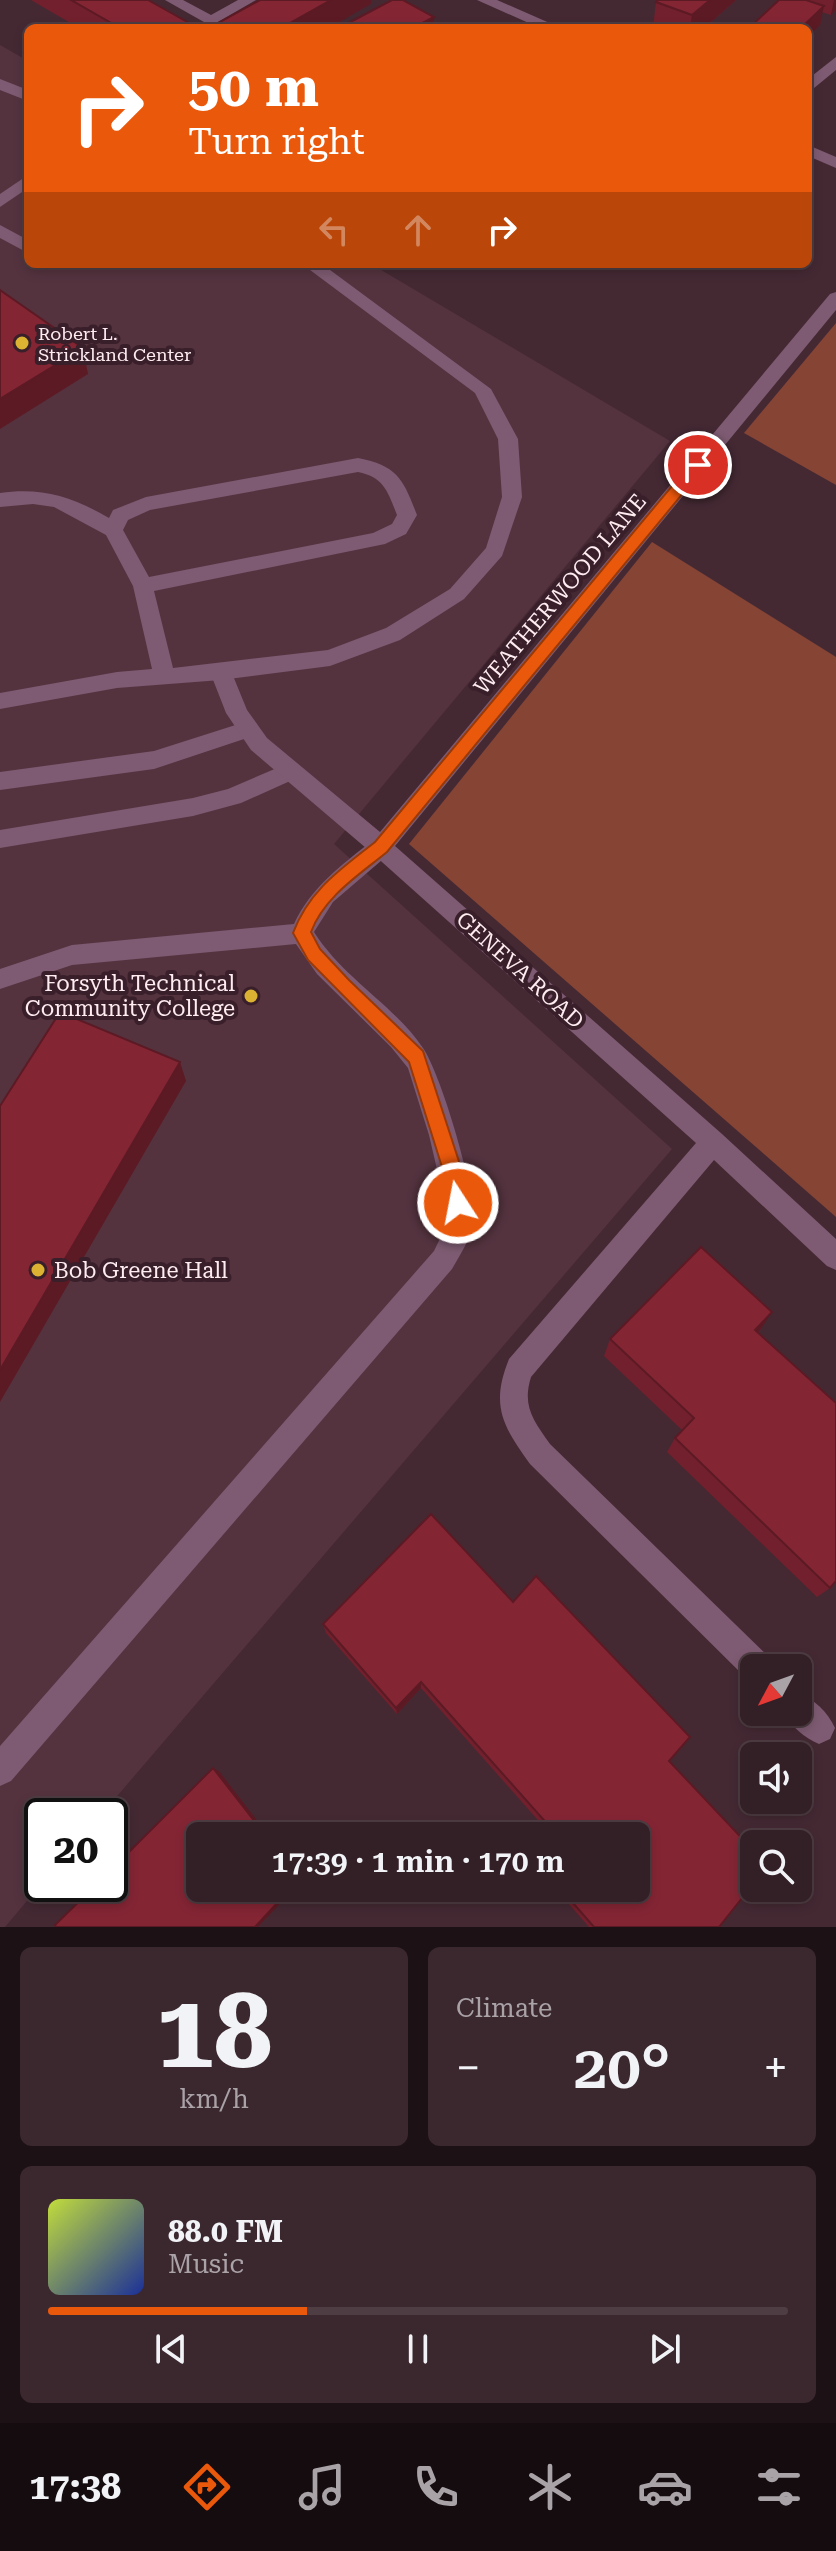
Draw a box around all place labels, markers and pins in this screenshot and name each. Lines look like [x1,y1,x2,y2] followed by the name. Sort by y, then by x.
[38,323,191,365] place label: Robert L. Strickland Center
[13,334,31,352] marker: Robert L. Strickland Center
[664,431,732,499] pin
[25,971,235,1021] place label: Forsyth Technical Community College
[242,987,260,1005] marker: Forsyth Technical Community College
[54,1258,228,1283] place label: Bob Greene Hall
[29,1261,47,1279] marker: Bob Greene Hall

